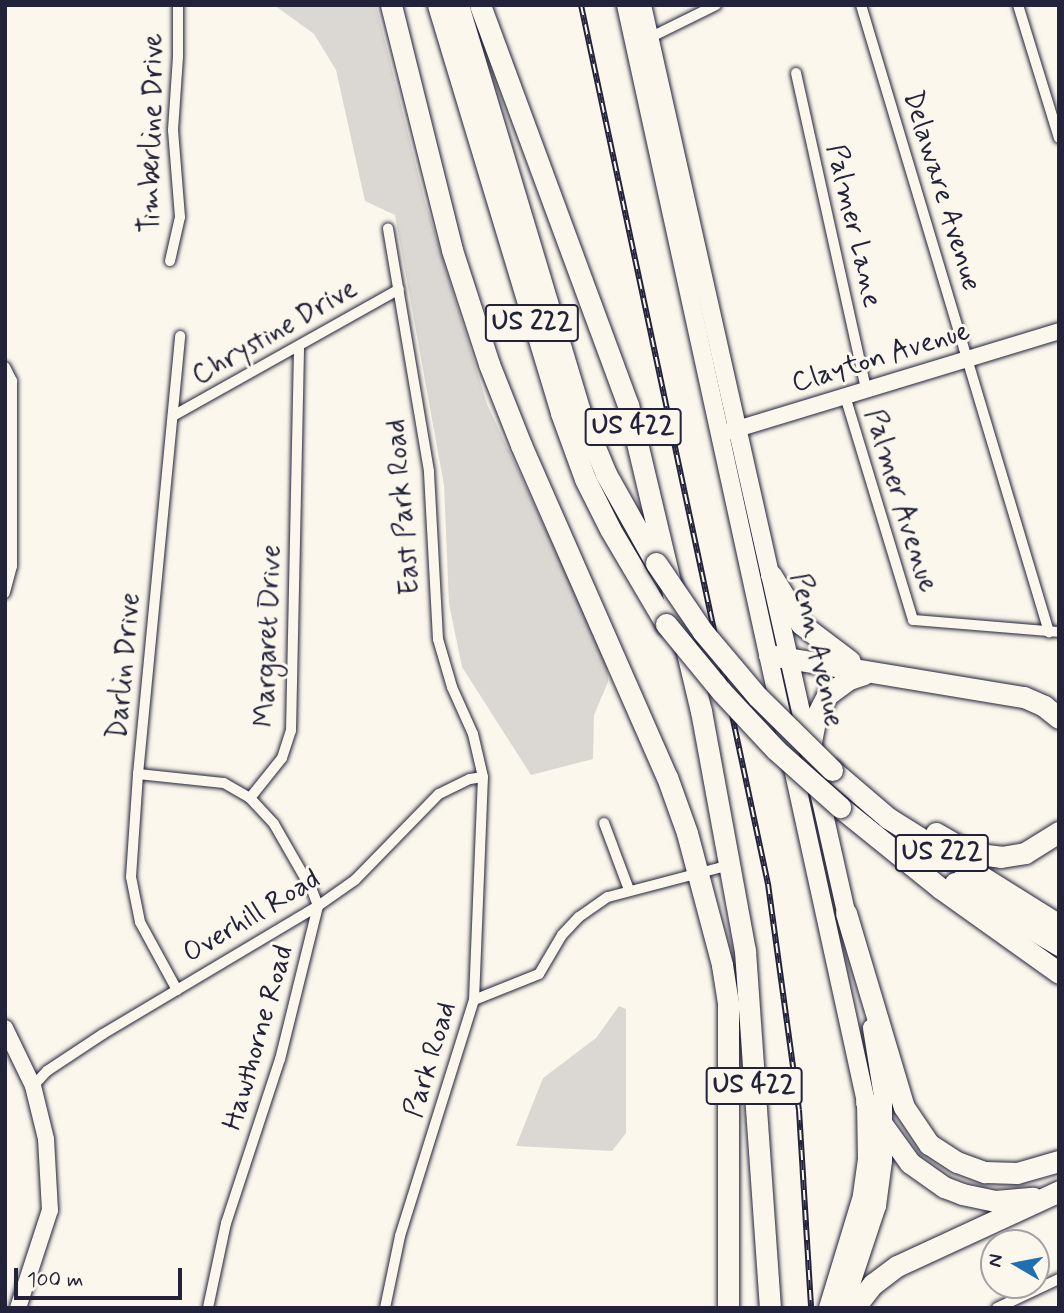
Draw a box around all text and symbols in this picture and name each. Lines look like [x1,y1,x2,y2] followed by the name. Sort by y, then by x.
[134,34,172,232] street label: Timberline Drive
[894,85,988,297] street label: Delaware Avenue
[819,145,887,307] street label: Palmer Lane
[188,273,362,393] street label: Chrystine Drive
[485,300,579,346] road number: US 222
[784,314,978,402] street label: Clayton Avenue
[584,404,682,449] road number: US 422
[857,407,943,595] street label: Palmer Avenue
[380,418,428,596] street label: East Park Road
[249,545,289,727] street label: Margaret Drive
[782,568,850,732] street label: Penn Avenue
[102,592,148,740] street label: Darlin Drive
[895,831,989,876] road number: US 222
[178,863,326,971] street label: Overhill Road
[217,942,301,1134] street label: Hawthorne Road
[397,998,465,1122] street label: Park Road
[705,1064,803,1108] road number: US 422
[980,1229,1050,1299] north arrow
[982,1252,1009,1269] text: N
[18,1254,186,1298] scale bar
[27,1266,83,1294] text: 100 m

